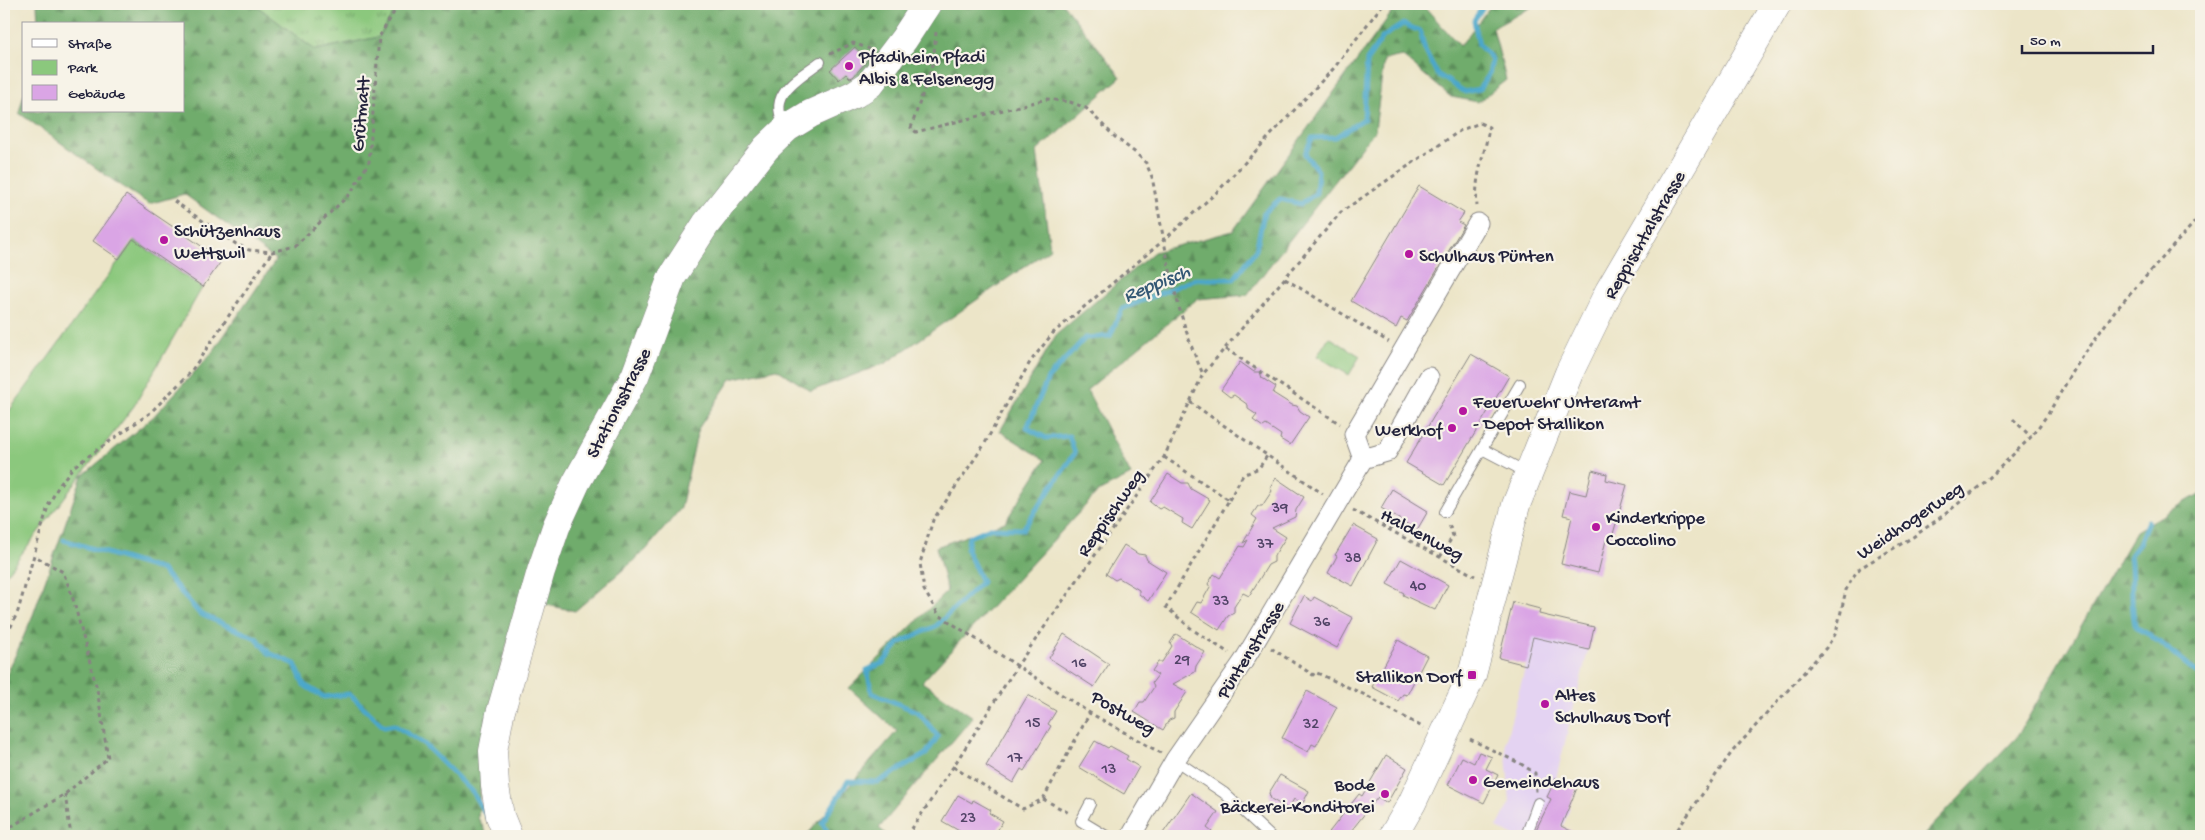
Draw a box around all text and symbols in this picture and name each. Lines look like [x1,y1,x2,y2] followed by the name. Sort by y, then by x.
[22,22,185,112] legend
[2022,22,2154,54] scale bar
[2030,33,2061,51] text: 50 m
[68,36,112,54] text: Straße
[858,47,994,92] place label: Pfadiheim Pfadi Albis & Felsenegg
[67,60,98,78] text: Park
[843,60,855,72] marker: Pfadiheim Pfadi Albis & Felsenegg
[348,74,377,153] street label: Grütmatt
[68,86,125,104] text: Gebäude
[1600,167,1692,304] street label: Reppischtalstrasse
[174,221,281,266] place label: Schützenhaus Wettswil
[158,234,170,246] marker: Schützenhaus Wettswil
[1419,246,1554,269] place label: Schulhaus Pünten
[1403,248,1415,260] marker: Schulhaus Pünten
[1121,261,1194,309] water label: Reppisch
[582,344,658,463] street label: Stationsstrasse
[1472,392,1642,437] place label: Feuerwehr Unteramt - Depot Stallikon
[1457,405,1469,417] marker: Feuerwehr Unteramt - Depot Stallikon
[1375,420,1444,443] place label: Werkhof
[1446,422,1458,434] marker: Werkhof
[1073,466,1151,562] street label: Reppischweg
[1853,478,1969,566] street label: Weidhogerweg
[1271,500,1288,519] house number: 39
[1376,505,1467,568] street label: Haldenweg
[1606,508,1705,553] place label: Kinderkrippe Coccolino
[1590,521,1602,533] marker: Kinderkrippe Coccolino
[1256,536,1274,555] house number: 37
[1343,550,1362,569] house number: 38
[1410,578,1426,597] house number: 40
[1212,593,1229,612] house number: 33
[1212,598,1291,705] street label: Püntenstrasse
[1313,614,1331,633] house number: 36
[1174,652,1190,671] house number: 29
[1071,655,1087,674] house number: 16
[1356,667,1464,690] place label: Stallikon Dorf
[1466,669,1478,681] marker: Stallikon Dorf
[1555,685,1672,730] place label: Altes Schulhaus Dorf
[1085,686,1159,742] street label: Postweg
[1539,698,1551,710] marker: Altes Schulhaus Dorf
[1025,715,1040,734] house number: 15
[1302,716,1319,735] house number: 32
[1007,750,1023,769] house number: 17
[1101,761,1116,780] house number: 13
[1483,772,1600,795] place label: Gemeindehaus
[1467,774,1479,786] marker: Gemeindehaus
[1220,775,1375,820] place label: Bode Bäckerei-Konditorei
[1379,788,1391,800] marker: Bode Bäckerei-Konditorei
[960,810,976,829] house number: 23

